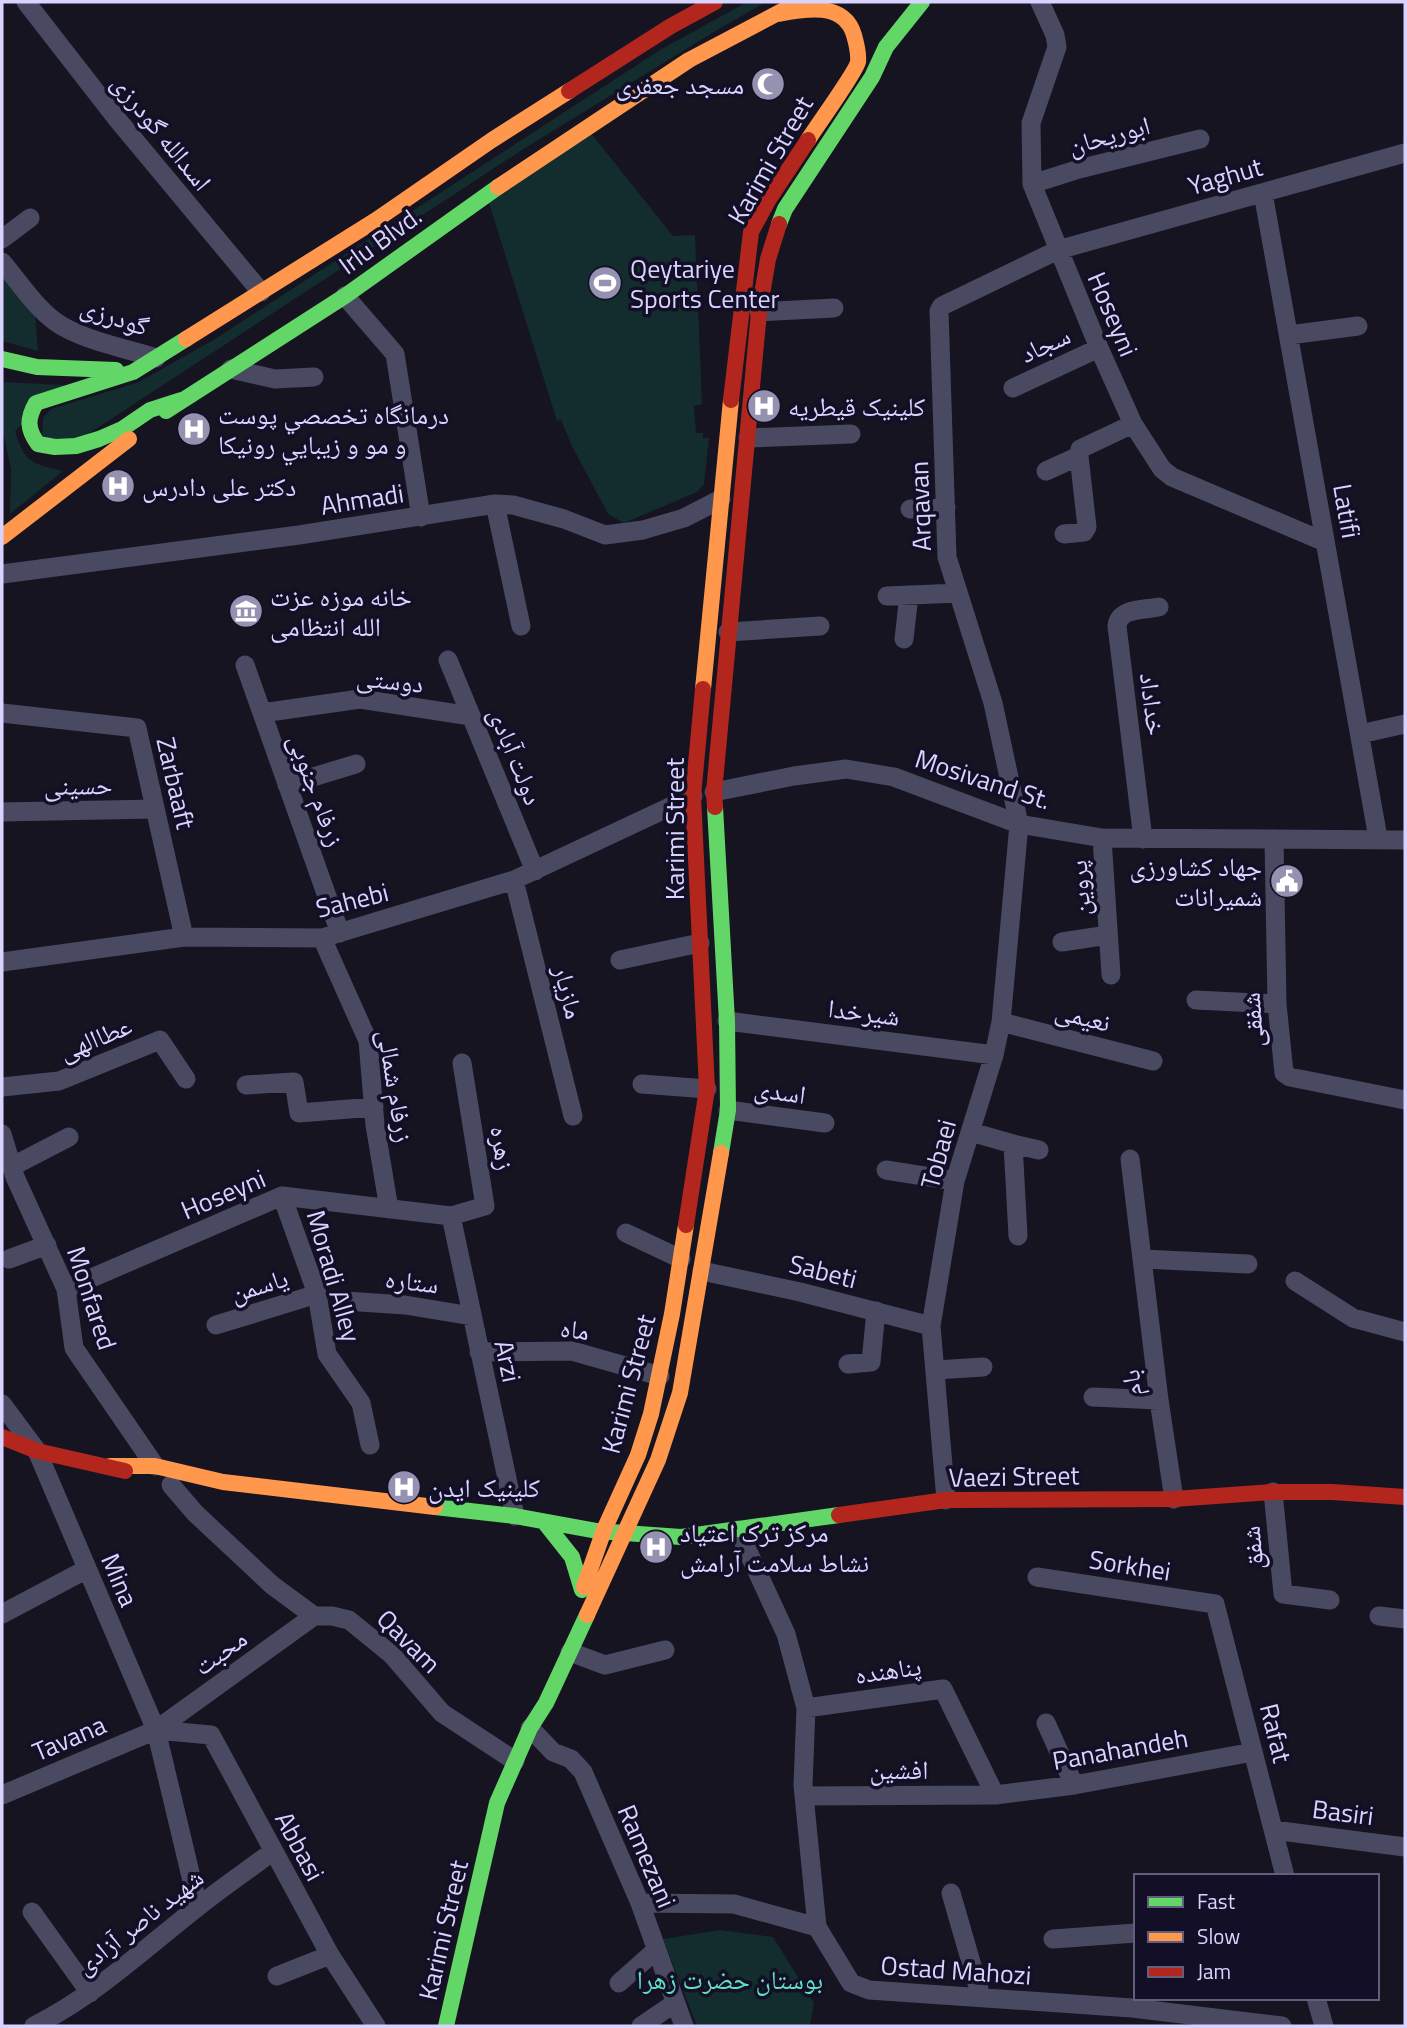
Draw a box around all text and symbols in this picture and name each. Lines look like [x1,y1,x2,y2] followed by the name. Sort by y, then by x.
[102,65,222,199] street label: اسدالله گودرزی
[616,65,744,104] place label: مسجد جعفری
[749,65,787,103] mosque icon: مسجد جعفری
[717,88,823,232] street label: Karimi Street
[1064,105,1154,165] street label: ابوریحان
[1183,147,1267,205] street label: Yaghut
[330,196,430,284] street label: Irlu Blvd.
[630,249,780,318] place label: Qeytariye Sports Center
[586,264,624,302] sports icon: Qeytariye Sports Center
[1078,266,1148,362] street label: Hoseyni
[76,286,155,346] street label: گودرزی
[1013,315,1077,373] street label: سجاد
[745,387,783,425] hospital icon: کلینیک قیطریه
[788,387,925,426] place label: کلینیک قیطریه
[218,395,449,465] place label: درمانگاه تخصصي پوست و مو و زيبايي رونيكا
[175,410,213,448] hospital icon: درمانگاه تخصصي پوست و مو و زيبايي رونيكا
[899,460,941,552] street label: Arqavan
[99,467,137,505] hospital icon: دکتر علی دادرس
[142,467,296,506] place label: دکتر علی دادرس
[318,473,406,525] street label: Ahmadi
[1323,481,1371,541] street label: Latifi
[270,577,412,646] place label: خانه موزه عزت الله انتظامی
[227,592,265,630] museum icon: خانه موزه عزت الله انتظامی
[355,657,425,703] street label: دوستی
[1130,670,1176,738] street label: خداداد
[479,701,553,811] street label: دولت آبادی
[279,728,355,852] street label: زرفام جنوبی
[146,733,206,833] street label: Zarbaaft
[910,739,1056,819] street label: Mosivand St.
[655,758,694,900] street label: Karimi Street
[43,765,113,805] street label: حسینی
[1130,847,1262,916] place label: جهاد کشاورزی شمیرانات
[1058,859,1100,917] street label: پروین
[1268,862,1306,900] public building icon: جهاد کشاورزی شمیرانات
[312,872,392,928] street label: Sahebi
[543,960,594,1023] street label: مازیار
[826,988,902,1036] street label: شیرخدا
[1051,990,1115,1042] street label: نعیمی
[1231,991,1273,1049] street label: شفقی
[53,1006,137,1070] street label: عطاالهی
[368,1027,424,1145] street label: زرفام شمالی
[752,1068,808,1114] street label: اسدی
[910,1115,966,1193] street label: Tobaei
[480,1123,526,1173] street label: زهره
[175,1159,271,1229] street label: Hoseyni
[297,1205,371,1347] street label: Moradi Alley
[57,1241,127,1355] street label: Monfared
[785,1244,861,1298] street label: Sabeti
[225,1258,293,1312] street label: یاسمن
[383,1258,441,1304] street label: ستاره
[558,1308,592,1350] street label: ماه
[591,1310,665,1458] street label: Karimi Street
[485,1336,531,1386] street label: Arzi
[1110,1367,1152,1399] street label: بام
[948,1455,1080,1497] street label: Vaezi Street
[385,1468,423,1506] hospital icon: کلینیک ایدن
[428,1468,540,1507] place label: کلینیک ایدن
[680,1513,869,1582] place label: مرکز ترک اعتیاد نشاط سلامت آرامش
[1231,1524,1273,1572] street label: شفق
[637,1528,675,1566] hospital icon: مرکز ترک اعتیاد نشاط سلامت آرامش
[1086,1539,1174,1591] street label: Sorkhei
[91,1547,149,1613] street label: Mina
[368,1600,450,1682] street label: Qavam
[185,1619,255,1685] street label: محبت
[852,1646,924,1694] street label: پناهنده
[1250,1699,1302,1767] street label: Rafat
[26,1705,112,1771] street label: Tavana
[1049,1718,1191,1780] street label: Panahandeh
[870,1750,928,1789] street label: افشین
[1310,1789,1376,1835] street label: Basiri
[608,1798,686,1914] street label: Ramezani
[265,1804,335,1888] street label: Abbasi
[408,1856,478,2004] street label: Karimi Street
[66,1858,212,1984] street label: شهید ناصر آزادی
[1134,1874,1379,2000] legend
[1197,1885,1236,1917] text: Fast
[1197,1920,1240,1952] text: Slow
[879,1945,1033,1995] street label: Ostad Mahozi
[1197,1955,1231,1987] text: Jam
[637,1960,823,1999] park label: بوستان حضرت زهرا

